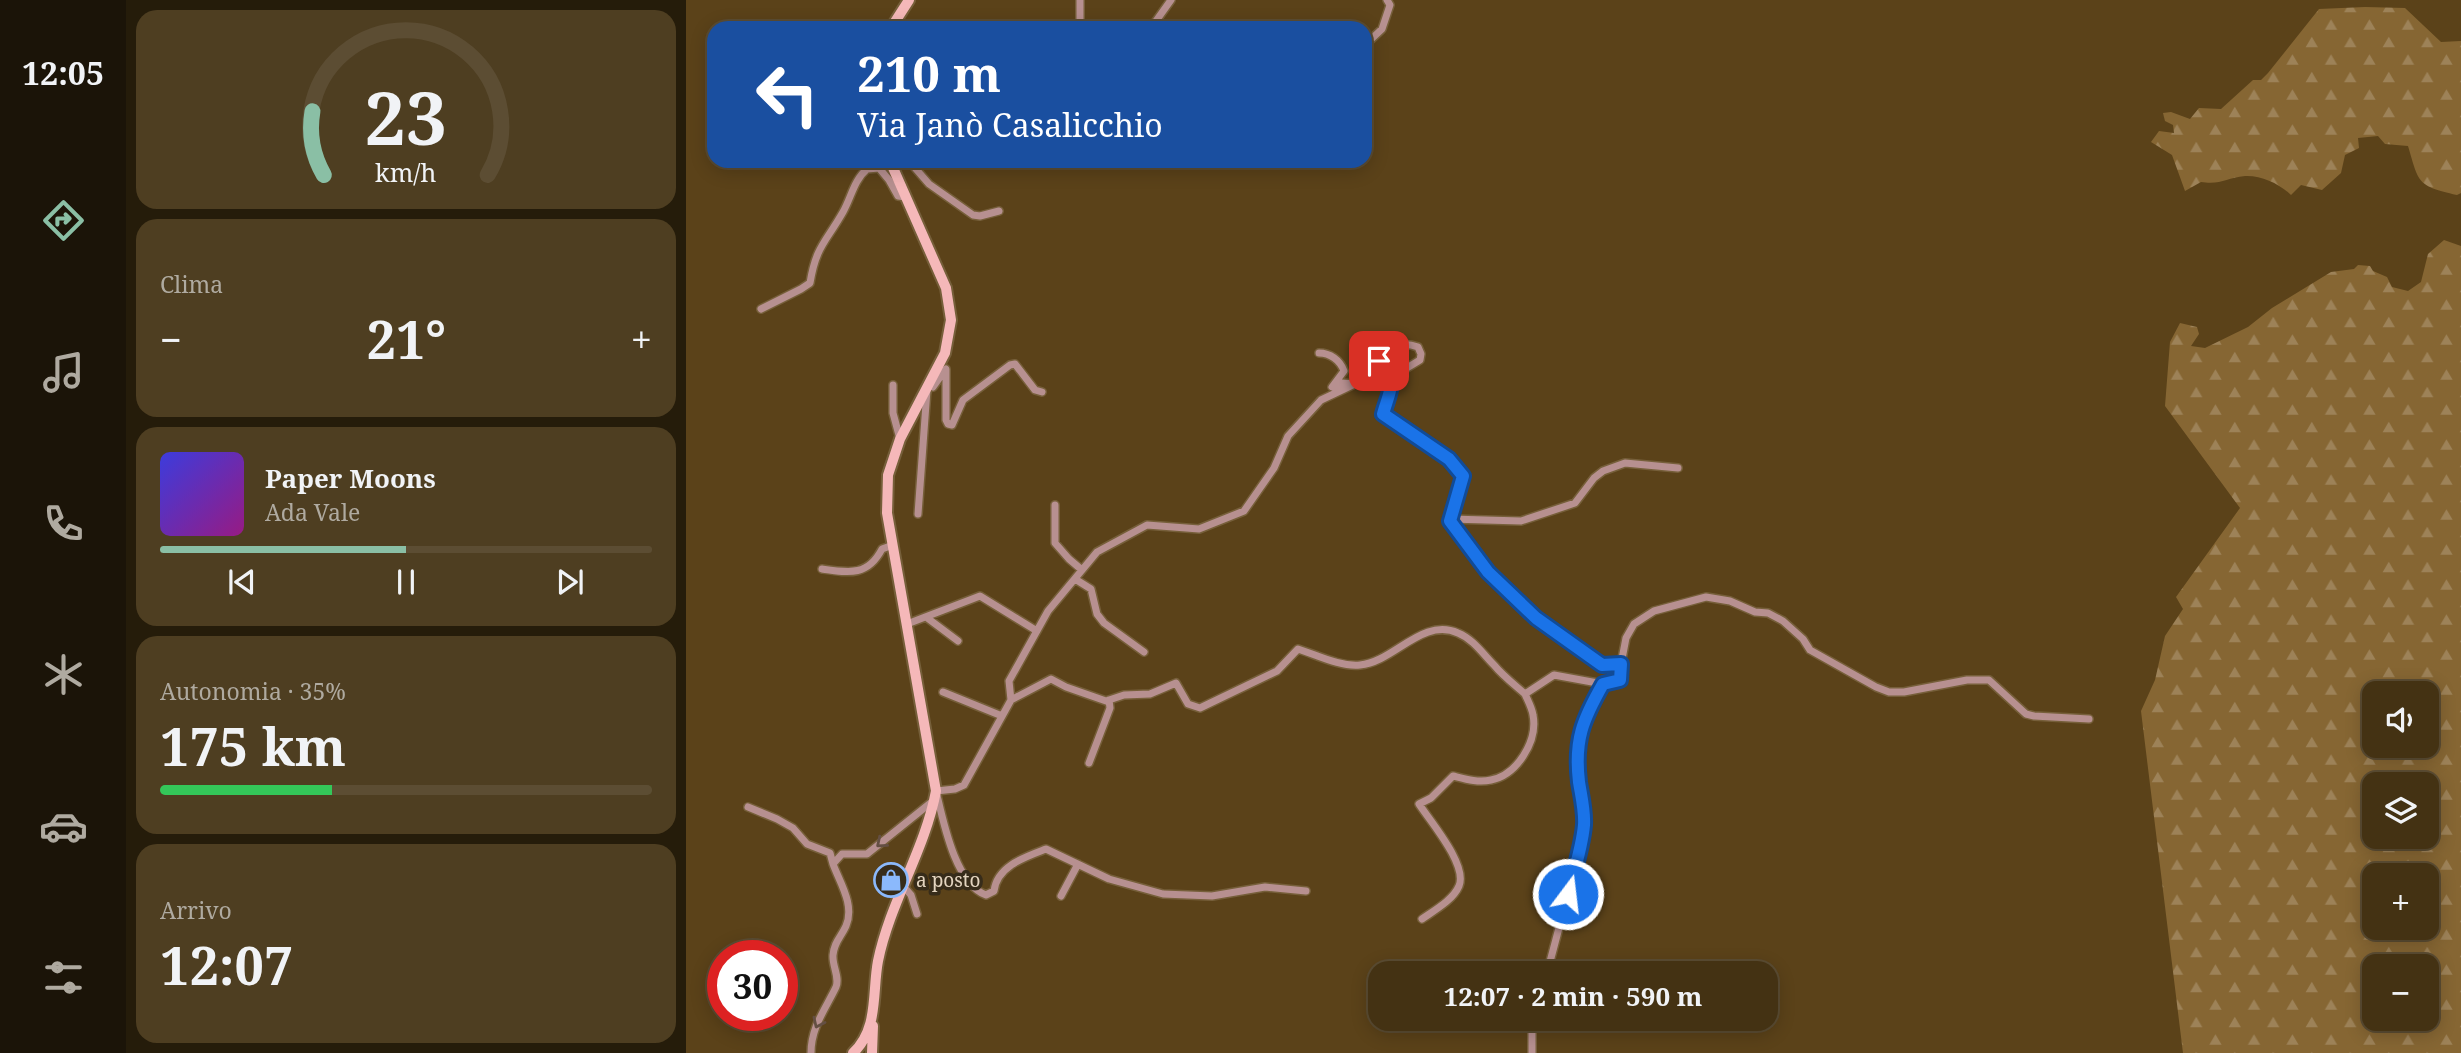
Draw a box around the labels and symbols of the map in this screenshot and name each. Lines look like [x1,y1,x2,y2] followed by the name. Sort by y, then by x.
[1349,331,1409,391] pin
[876,835,889,847] one-way arrow
[1531,857,1605,931] position arrow
[872,861,910,899] shop icon: a posto
[916,867,981,893] place label: a posto
[707,940,798,1031] speed limit sign: 30
[812,1015,826,1028] one-way arrow

